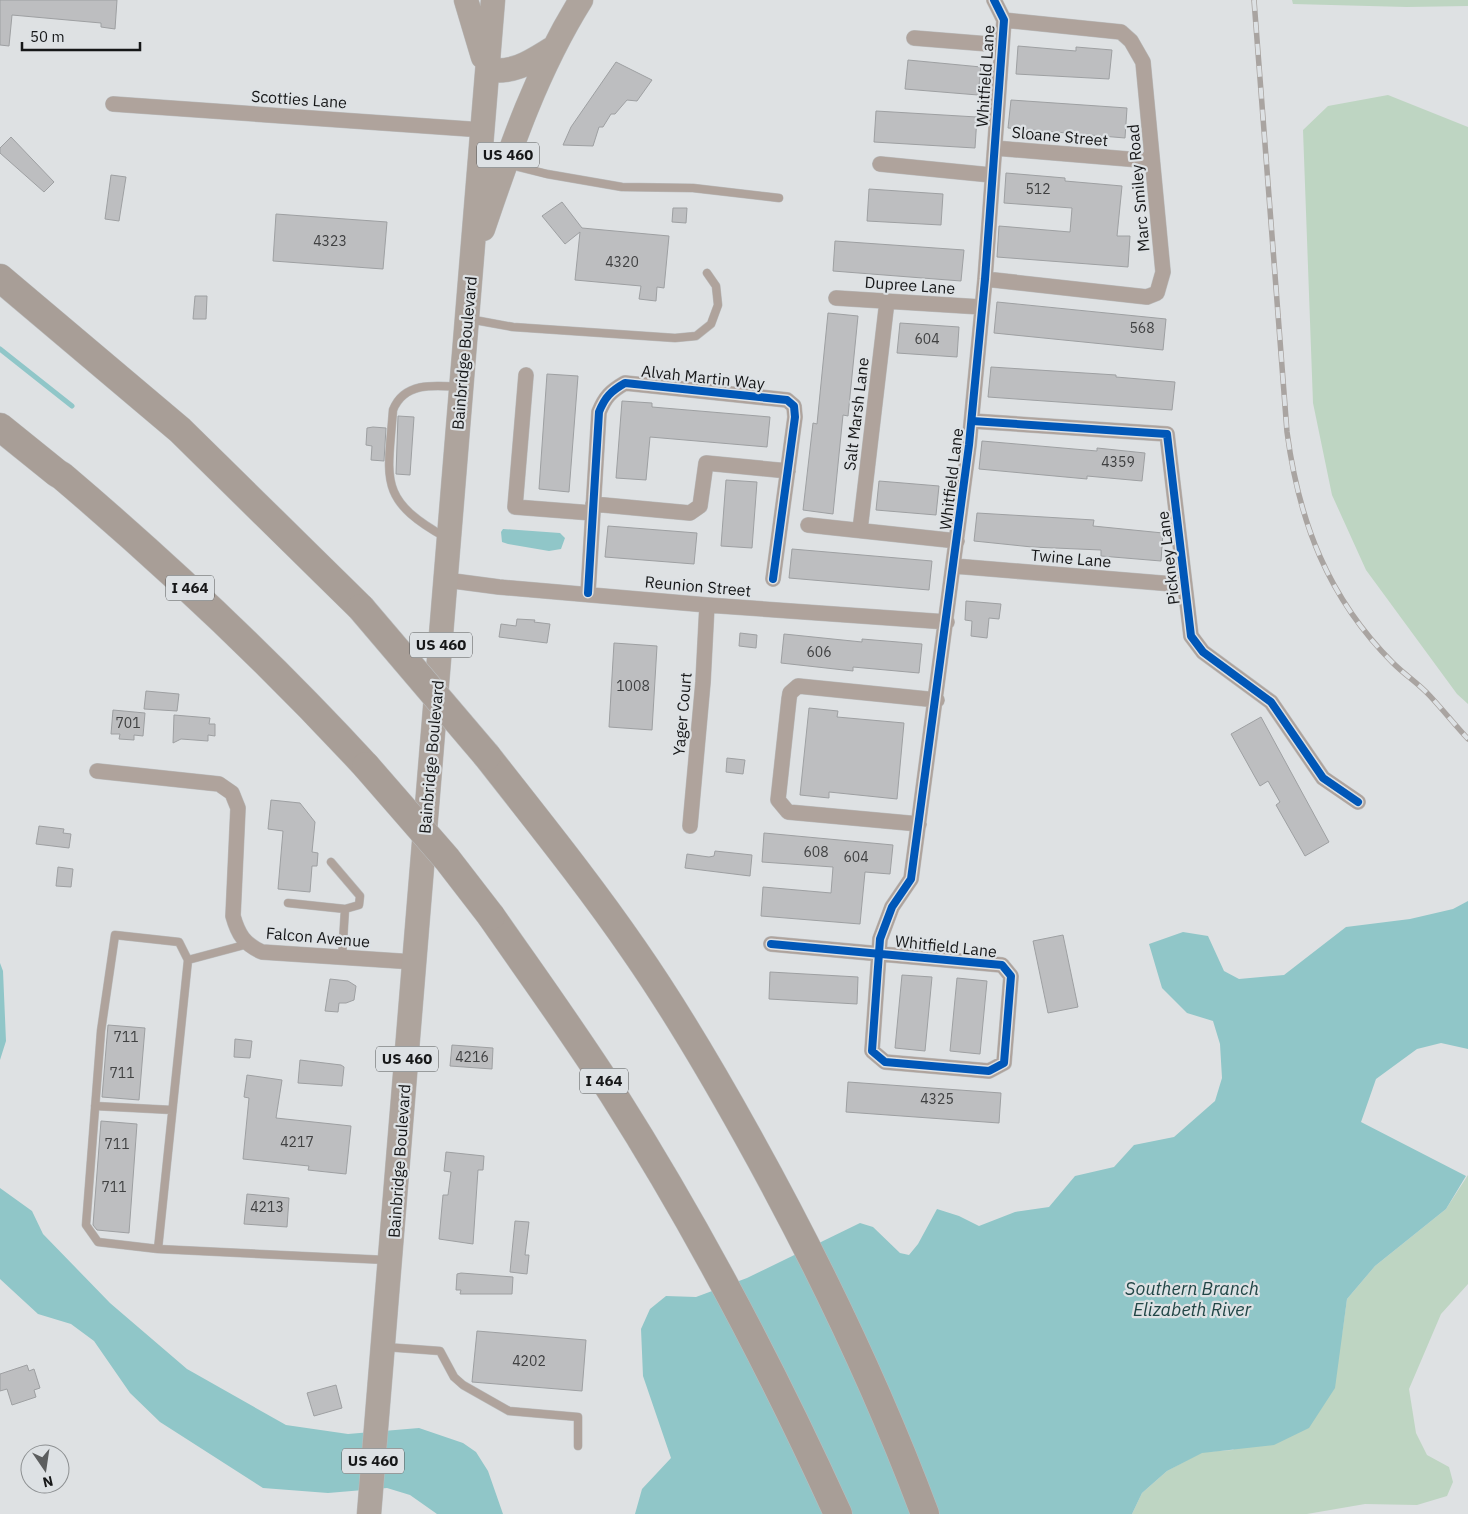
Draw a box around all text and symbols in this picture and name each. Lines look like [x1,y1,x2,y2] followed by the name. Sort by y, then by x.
[22,20,140,52] scale bar
[971,24,999,128] street label: Whitfield Lane
[30,27,65,46] text: 50 m
[250,86,348,112] street label: Scotties Lane
[1011,122,1109,150] street label: Sloane Street
[1122,123,1154,253] street label: Marc Smiley Road
[477,142,539,168] road number: US 460
[1025,180,1051,198] house number: 512
[313,232,347,250] house number: 4323
[605,253,639,271] house number: 4320
[864,272,956,298] street label: Dupree Lane
[447,275,481,431] street label: Bainbridge Boulevard
[1129,319,1155,337] house number: 568
[914,330,940,348] house number: 604
[839,356,873,472] street label: Salt Marsh Lane
[640,361,766,393] street label: Alvah Martin Way
[935,427,967,531] street label: Whitfield Lane
[1101,453,1135,471] house number: 4359
[1152,510,1184,606] street label: Pickney Lane
[1030,545,1112,572] street label: Twine Lane
[644,571,752,601] street label: Reunion Street
[166,576,214,600] road number: I 464
[410,632,472,658] road number: US 460
[806,643,832,661] house number: 606
[668,672,696,756] street label: Yager Court
[616,677,650,695] house number: 1008
[414,679,448,835] street label: Bainbridge Boulevard
[115,714,141,732] house number: 701
[803,843,829,861] house number: 608
[843,848,869,866] house number: 604
[265,922,371,952] street label: Falcon Avenue
[894,931,998,961] street label: Whitfield Lane
[113,1028,139,1046] house number: 711
[376,1046,438,1072] road number: US 460
[455,1048,489,1066] house number: 4216
[109,1064,135,1082] house number: 711
[580,1068,628,1094] road number: I 464
[384,1083,414,1239] street label: Bainbridge Boulevard
[920,1090,954,1108] house number: 4325
[280,1133,314,1151] house number: 4217
[104,1135,130,1153] house number: 711
[101,1178,127,1196] house number: 711
[250,1198,284,1216] house number: 4213
[1125,1277,1259,1321] water label: Southern Branch Elizabeth River
[512,1352,546,1370] house number: 4202
[20,1444,70,1494] north arrow
[342,1448,404,1474] road number: US 460
[41,1472,55,1492] text: N

